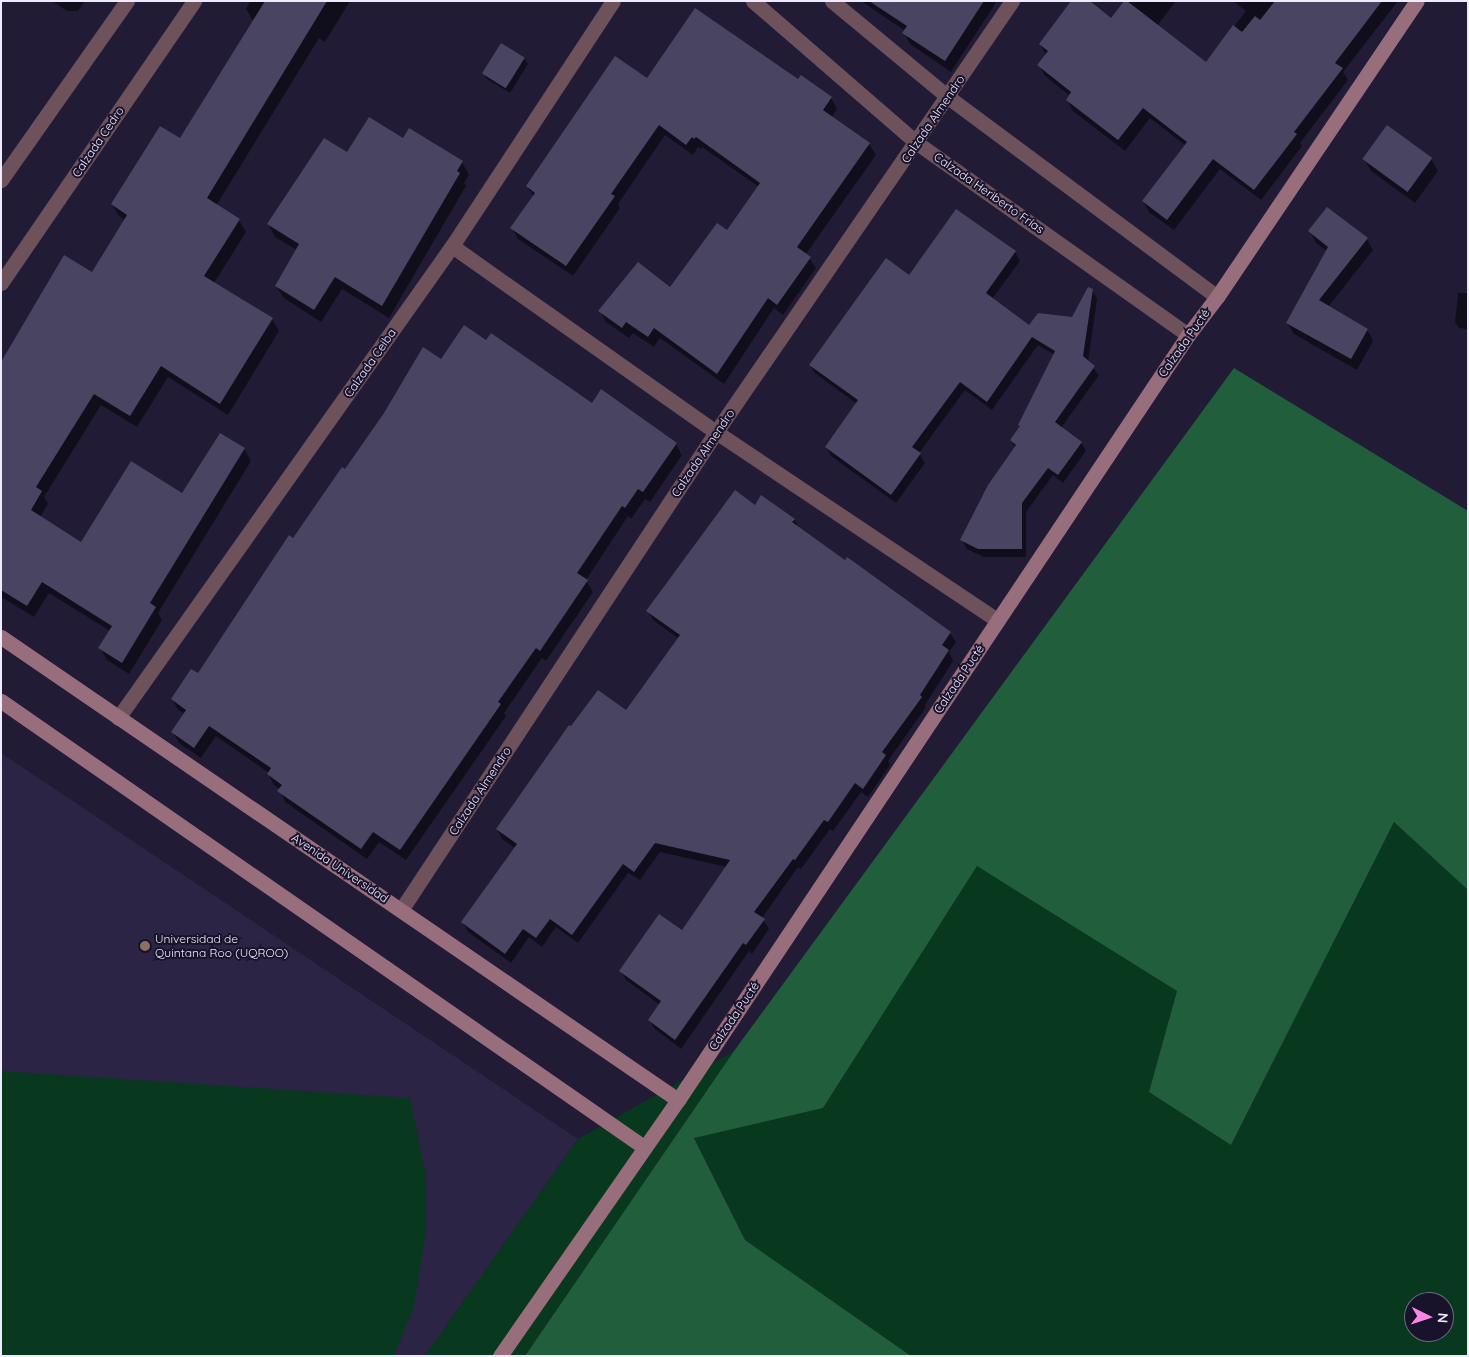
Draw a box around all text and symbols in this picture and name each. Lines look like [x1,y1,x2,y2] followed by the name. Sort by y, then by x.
[898,72,968,166] street label: Calzada Almendro
[69,104,127,180] street label: Calzada Cedro
[931,149,1047,237] street label: Calzada Heriberto Frías
[1155,306,1213,380] street label: Calzada Pucté
[341,326,399,400] street label: Calzada Ceiba
[668,406,738,500] street label: Calzada Almendro
[931,642,987,716] street label: Calzada Pucté
[446,744,514,838] street label: Calzada Almendro
[289,830,391,906] street label: Avenida Universidad
[155,932,288,960] place label: Universidad de Quintana Roo (UQROO)
[139,940,151,952] marker: Universidad de Quintana Roo (UQROO)
[706,979,762,1053] street label: Calzada Pucté
[1404,1292,1454,1342] north arrow
[1434,1312,1452,1324] text: N

